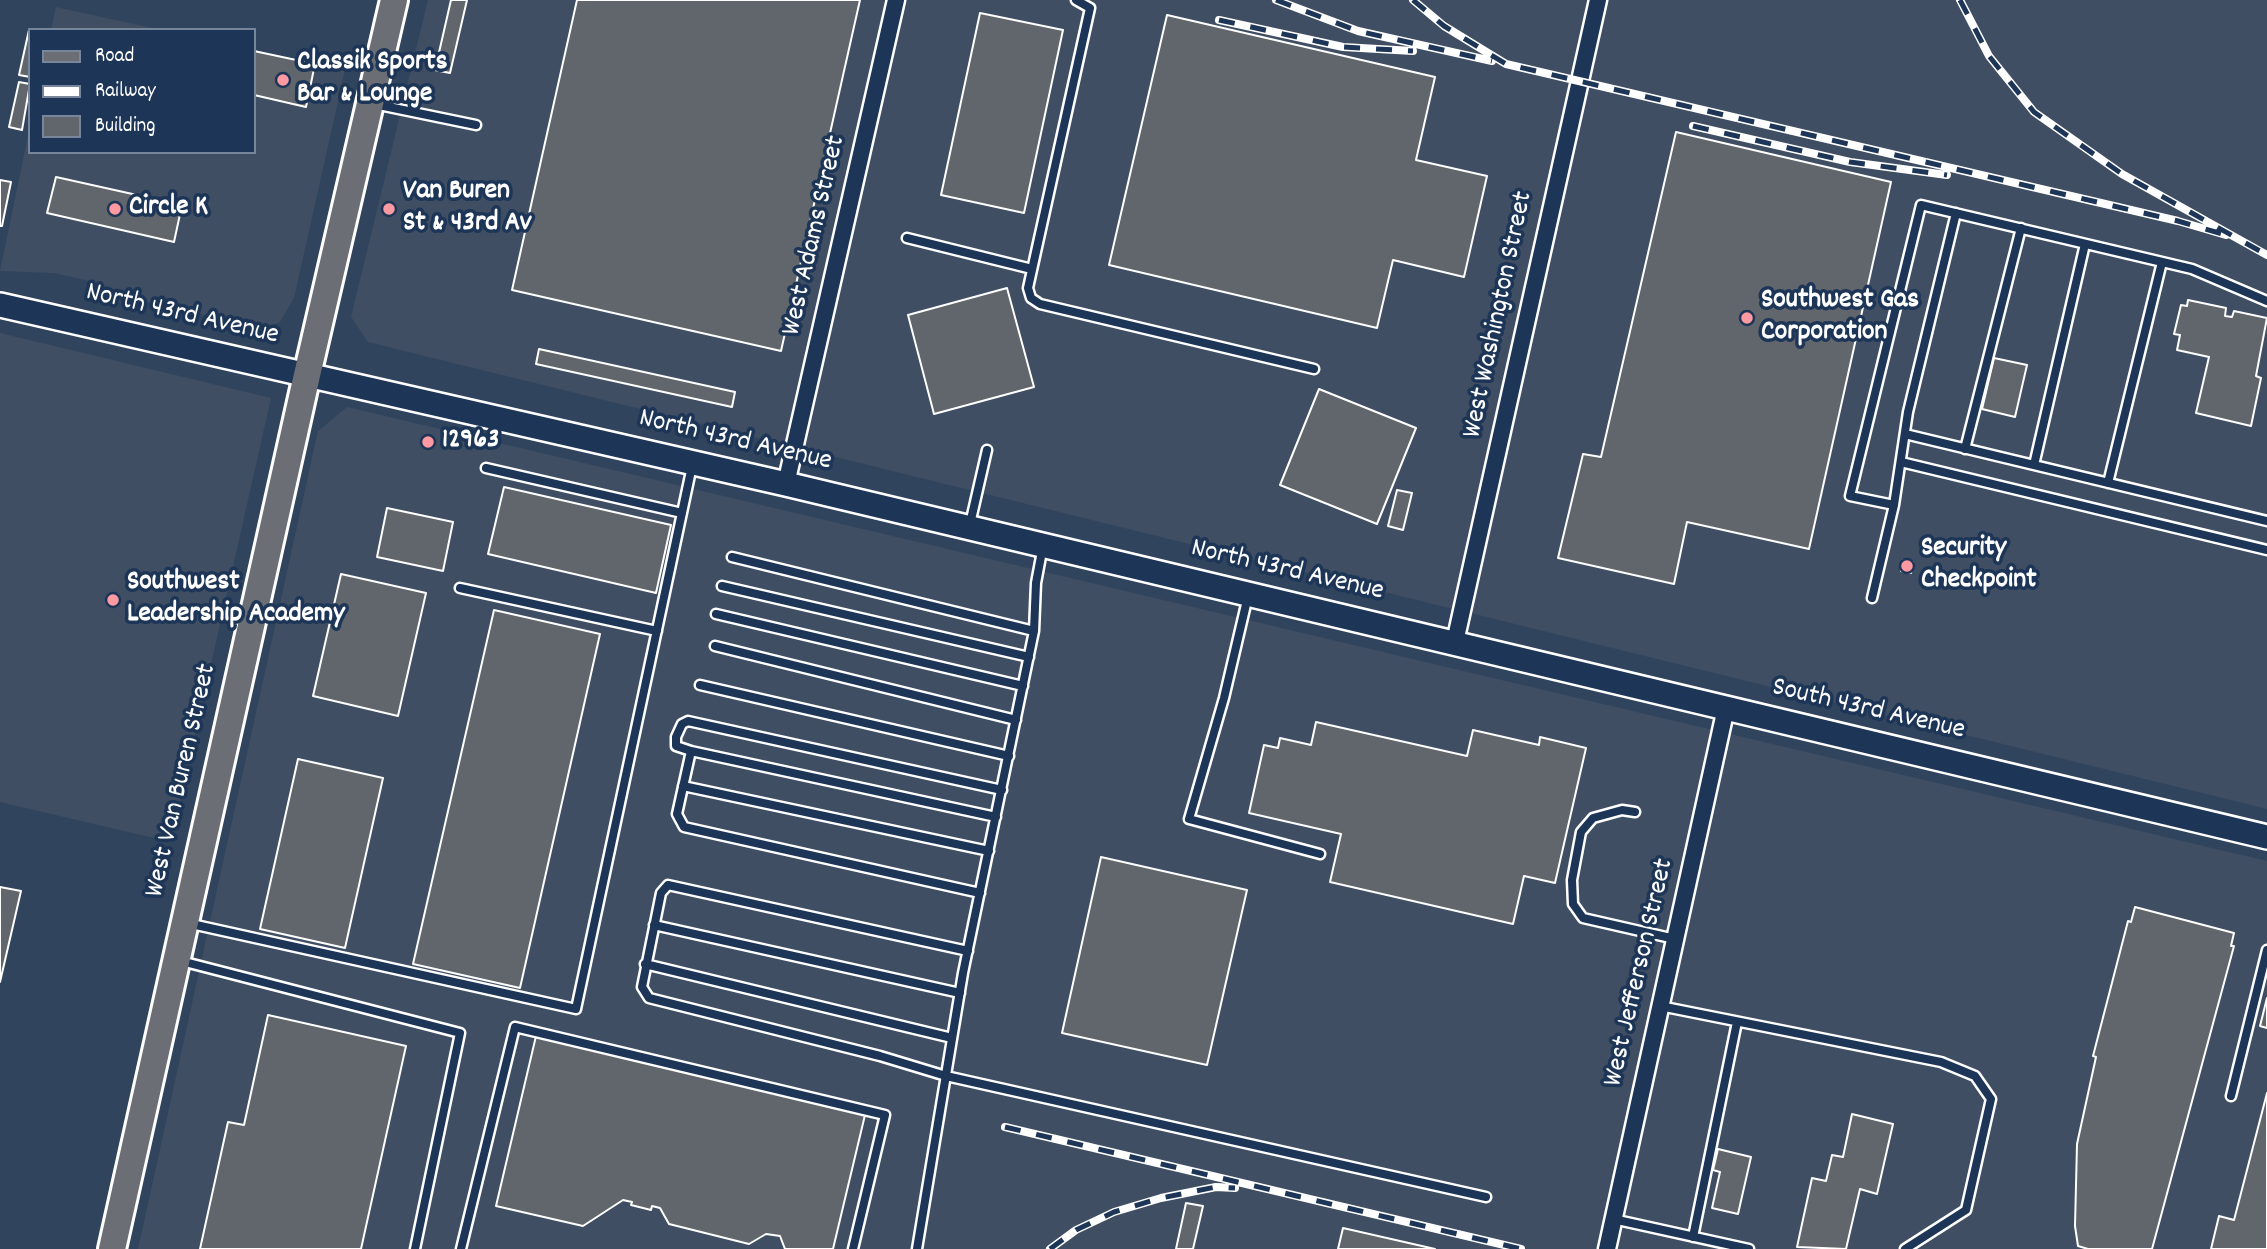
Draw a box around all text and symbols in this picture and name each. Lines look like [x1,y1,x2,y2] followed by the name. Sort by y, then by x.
[28,28,256,154] legend
[95,42,134,72] text: Road
[297,47,447,113] place label: Classik Sports Bar & Lounge
[275,72,291,88] marker: Classik Sports Bar & Lounge
[95,77,156,107] text: Railway
[95,112,155,142] text: Building
[777,133,855,339] street label: West Adams Street
[403,176,532,242] place label: Van Buren St & 43rd Av
[1457,189,1543,441] street label: West Washington Street
[129,192,208,226] place label: Circle K
[107,201,123,217] marker: Circle K
[381,201,397,217] marker: Van Buren St & 43rd Av
[82,277,282,355] street label: North 43rd Avenue
[1761,285,1919,351] place label: Southwest Gas Corporation
[1739,310,1755,326] marker: Southwest Gas Corporation
[635,403,835,481] street label: North 43rd Avenue
[442,425,499,459] place label: 12963
[420,434,436,450] marker: 12963
[1187,533,1387,611] street label: North 43rd Avenue
[1921,533,2036,599] place label: Security Checkpoint
[1899,558,1915,574] marker: Security Checkpoint
[127,567,345,633] place label: Southwest Leadership Academy
[105,592,121,608] marker: Southwest Leadership Academy
[140,661,226,901] street label: West Van Buren Street
[1768,672,1968,750] street label: South 43rd Avenue
[1598,856,1684,1090] street label: West Jefferson Street

